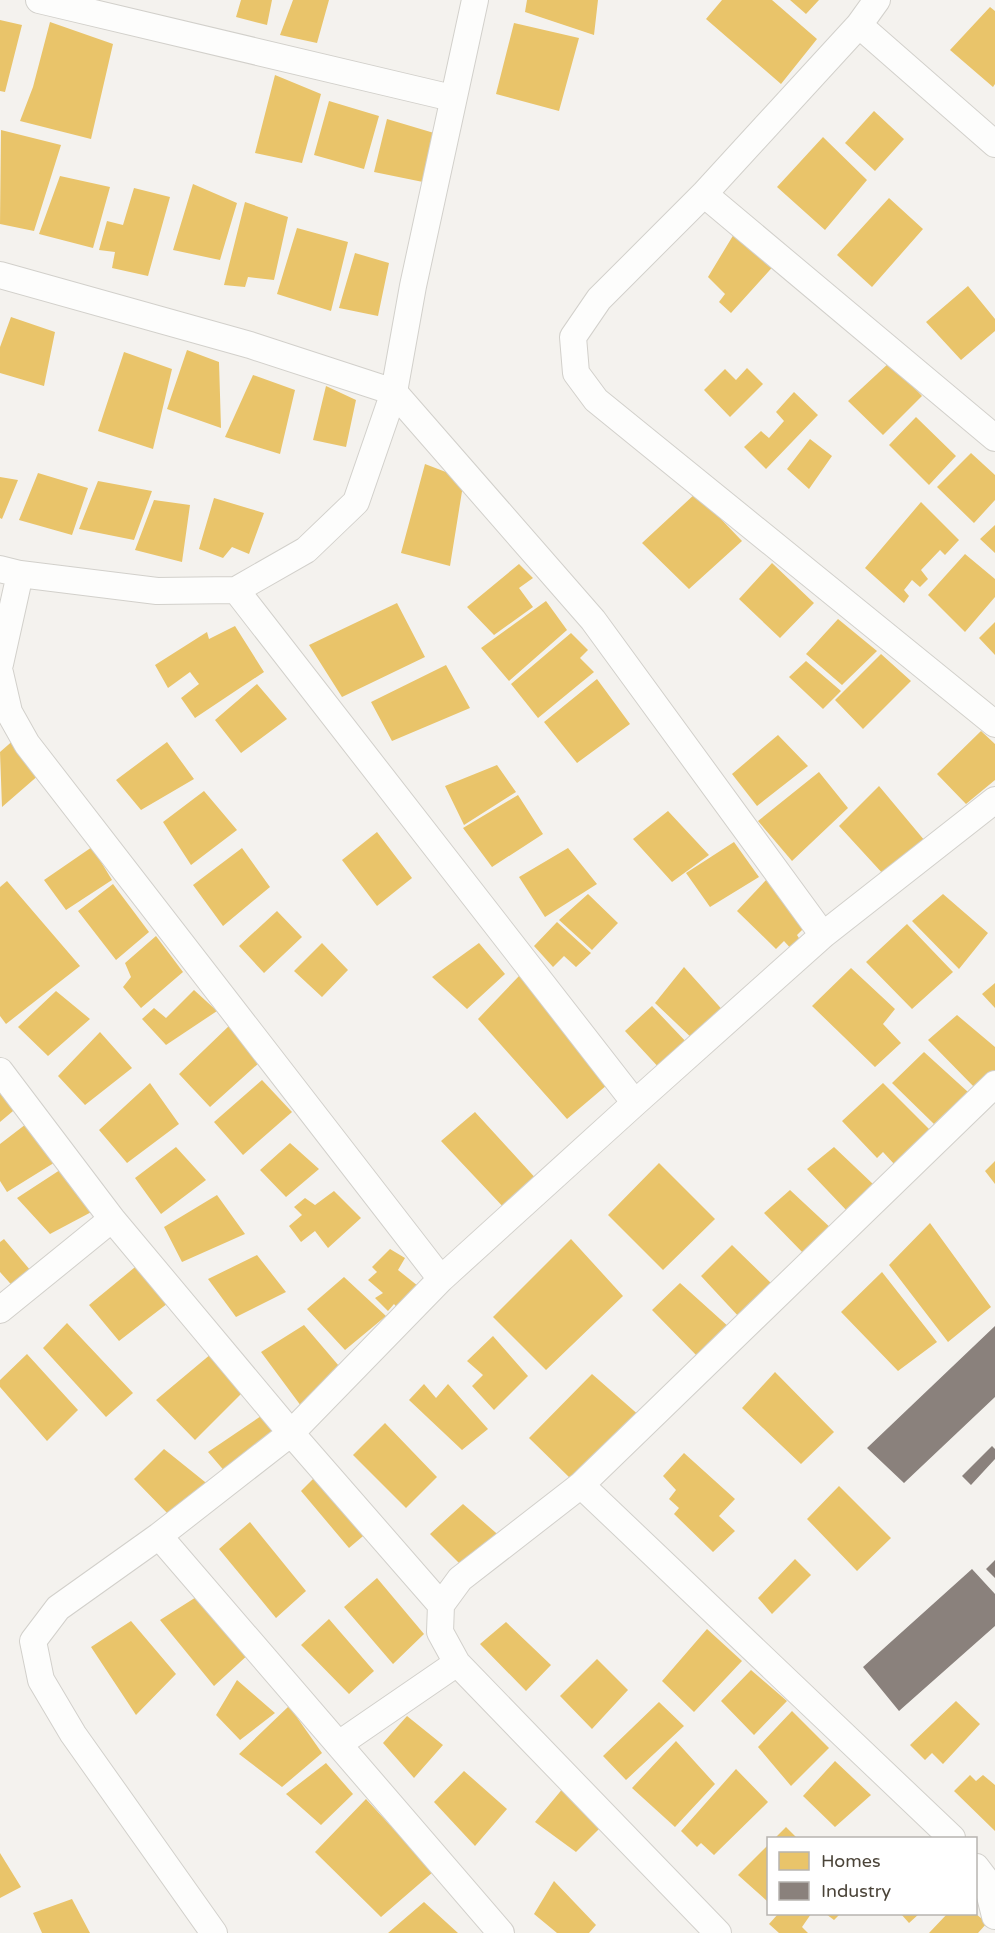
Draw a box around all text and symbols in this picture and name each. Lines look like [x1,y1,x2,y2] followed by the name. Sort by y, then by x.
[767,1837,977,1915] legend
[821,1850,881,1872] text: Homes
[821,1880,892,1902] text: Industry

